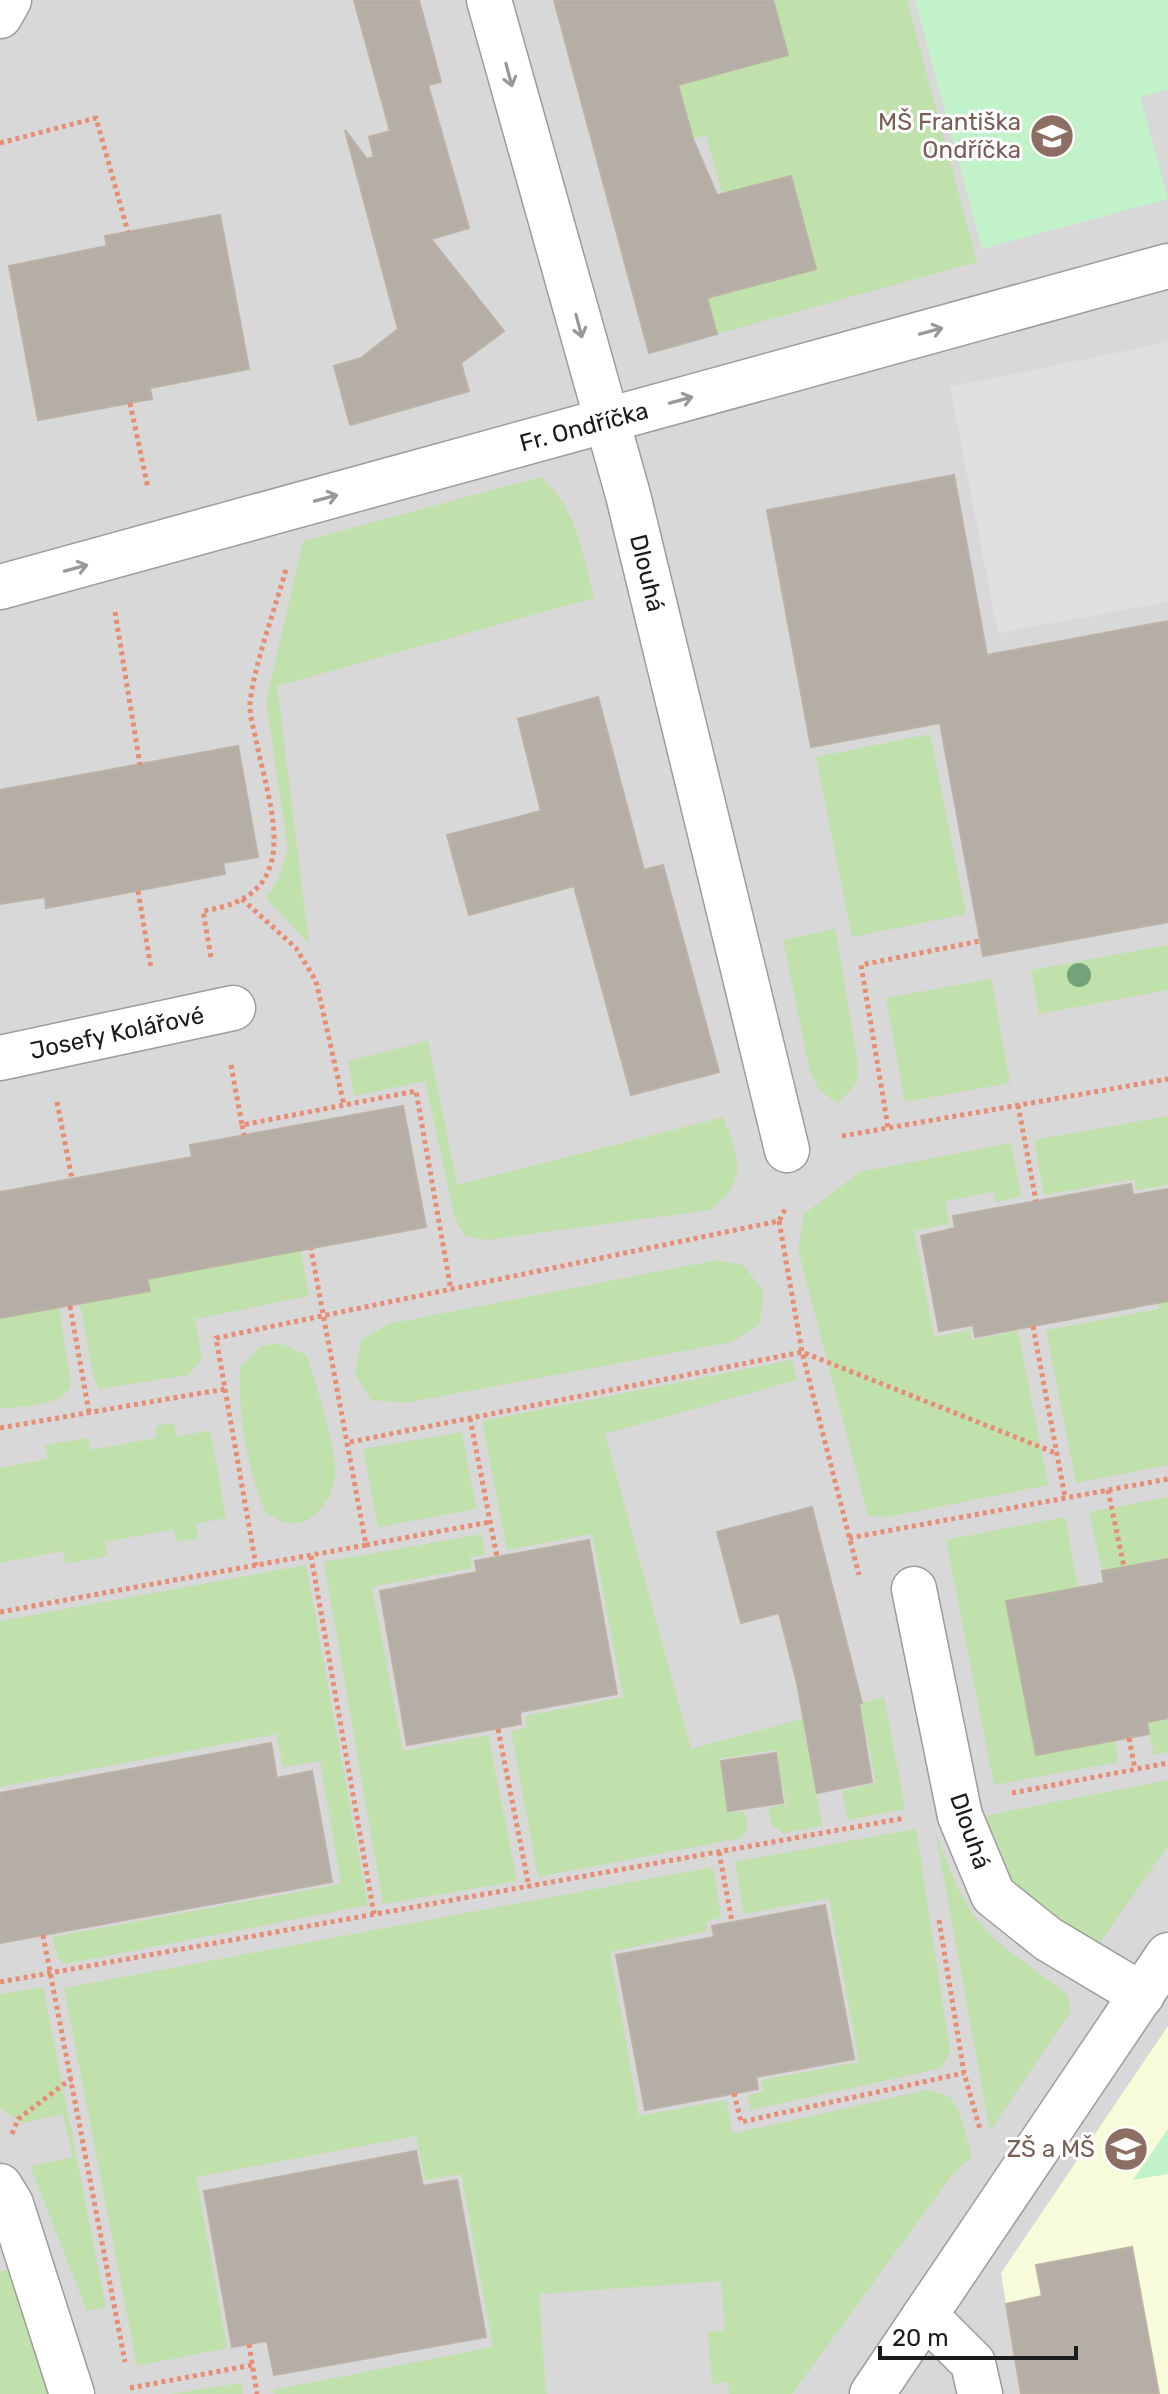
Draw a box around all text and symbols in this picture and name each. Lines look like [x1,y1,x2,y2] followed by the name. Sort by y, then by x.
[503,62,518,88] one-way arrow
[878,108,1021,164] place label: MŠ Františka Ondříčka
[1028,112,1076,160] school or university icon: MŠ Františka Ondříčka
[572,312,587,338] one-way arrow
[918,323,944,338] one-way arrow
[667,392,693,407] one-way arrow
[517,396,651,458] street label: Fr. Ondříčka
[312,490,338,505] one-way arrow
[624,532,670,614] street label: Dlouhá
[62,559,88,574] one-way arrow
[27,1001,207,1065] street label: Josefy Kolářové
[944,1789,996,1873] street label: Dlouhá
[1102,2125,1150,2173] school or university icon: ZŠ a MŠ
[1007,2135,1095,2163] place label: ZŠ a MŠ
[880,2310,1076,2360] scale bar
[892,2324,949,2352] text: 20 m

